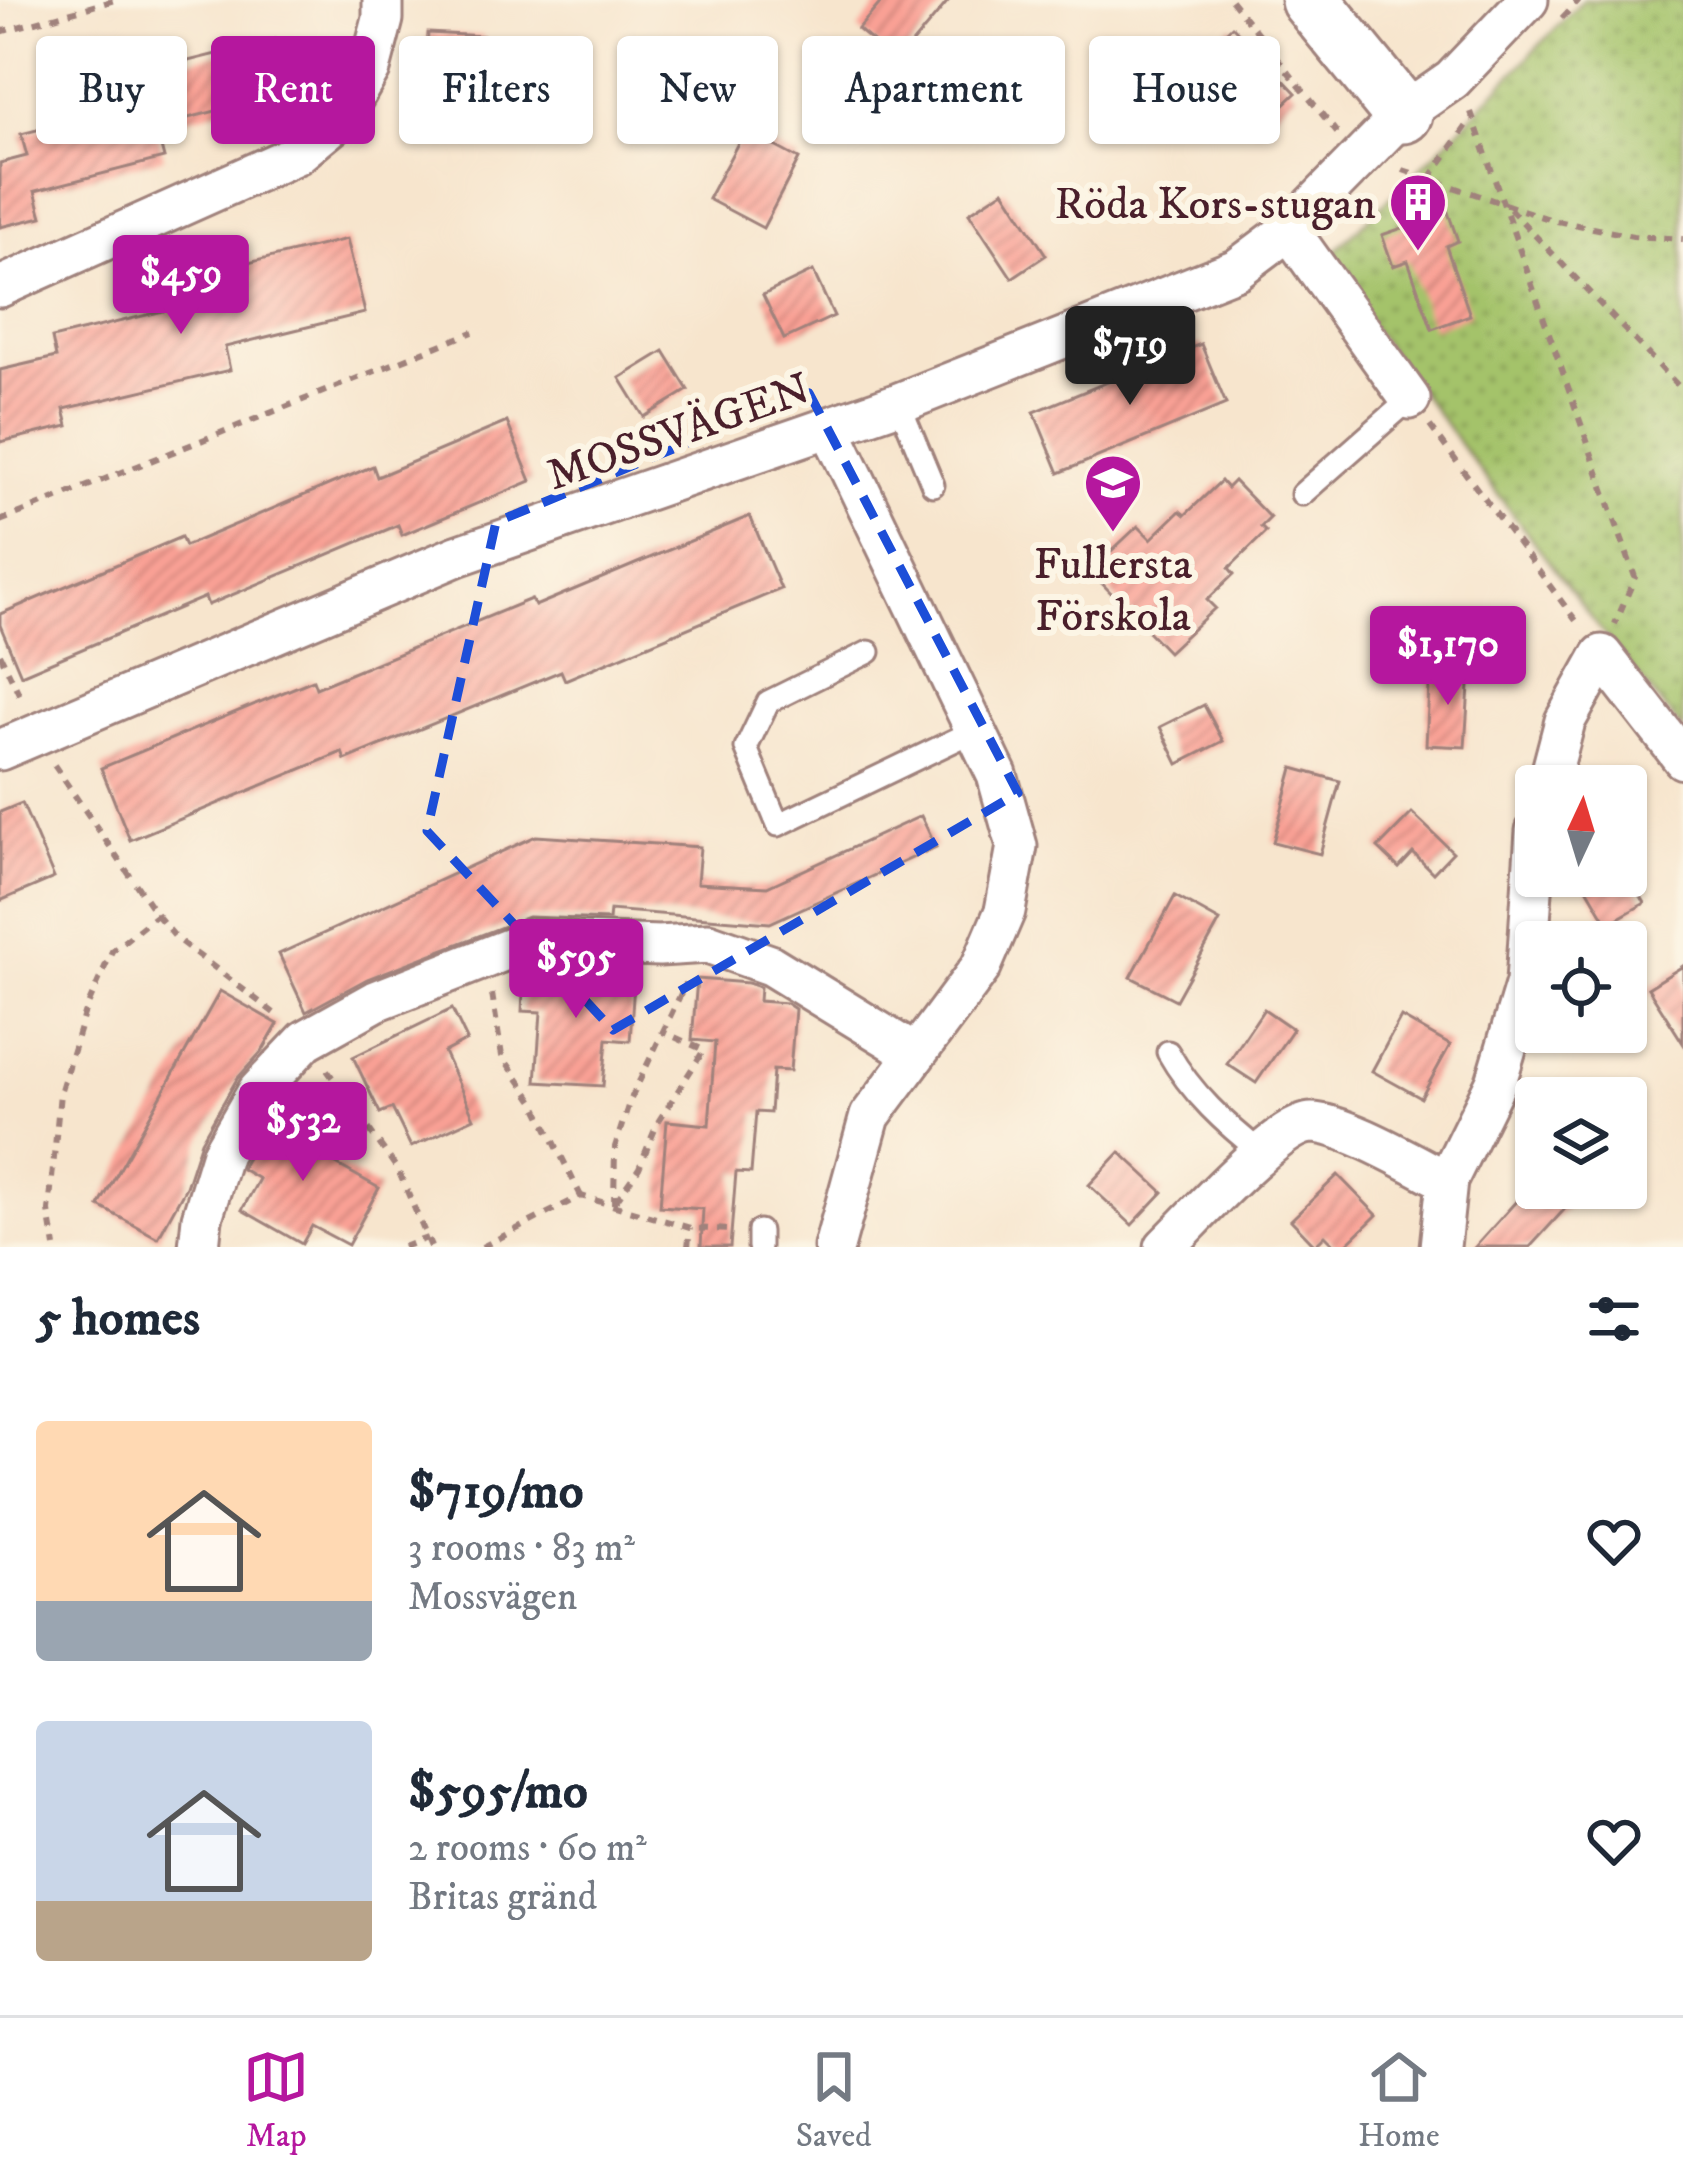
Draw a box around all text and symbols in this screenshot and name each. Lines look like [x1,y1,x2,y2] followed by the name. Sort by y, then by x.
[36,36,187,144] chip: Buy
[211,36,375,144] chip: Rent
[399,36,593,144] chip: Filters
[617,36,778,144] chip: New
[802,36,1065,144] chip: Apartment
[1089,36,1280,144] chip: House
[1387,171,1449,253] building icon: Röda Kors-stugan
[1055,177,1376,233] place label: Röda Kors-stugan
[110,235,252,337] pin: $459
[140,249,222,298] text: $459
[1059,306,1201,408] pin: $719
[1092,320,1168,369] text: $719
[540,362,818,504] street label: MOSSVÄGEN
[1082,452,1144,534] school or university icon: Fullersta Förskola
[1034,537,1192,645] place label: Fullersta Förskola
[1350,606,1546,708] pin: $1,170
[1397,620,1499,669] text: $1,170
[1515,765,1647,897] north arrow
[1515,765,1647,1209] map controls
[505,919,647,1021] pin: $595
[1515,921,1647,1053] button: locate
[536,933,616,982] text: $595
[1515,1077,1647,1209] button: layers
[232,1082,374,1184] pin: $532
[266,1096,340,1145] text: $532
[1581,1286,1647,1352] icon: filters
[36,1287,200,1351] text: 5 homes
[408,1460,584,1524] text: $719/mo
[132,1469,276,1613] icon: home
[1581,1508,1647,1574] icon: heart
[408,1524,635,1573] text: 3 rooms · 83 m²
[408,1573,577,1622] text: Mossvägen
[408,1760,588,1824] text: $595/mo
[132,1769,276,1913] icon: home
[1581,1808,1647,1874] icon: heart
[408,1824,647,1873] text: 2 rooms · 60 m²
[408,1873,597,1922] text: Britas gränd
[243,2044,309,2157] tab: Map
[796,2044,872,2157] tab: Saved
[1358,2044,1440,2157] tab: Home

